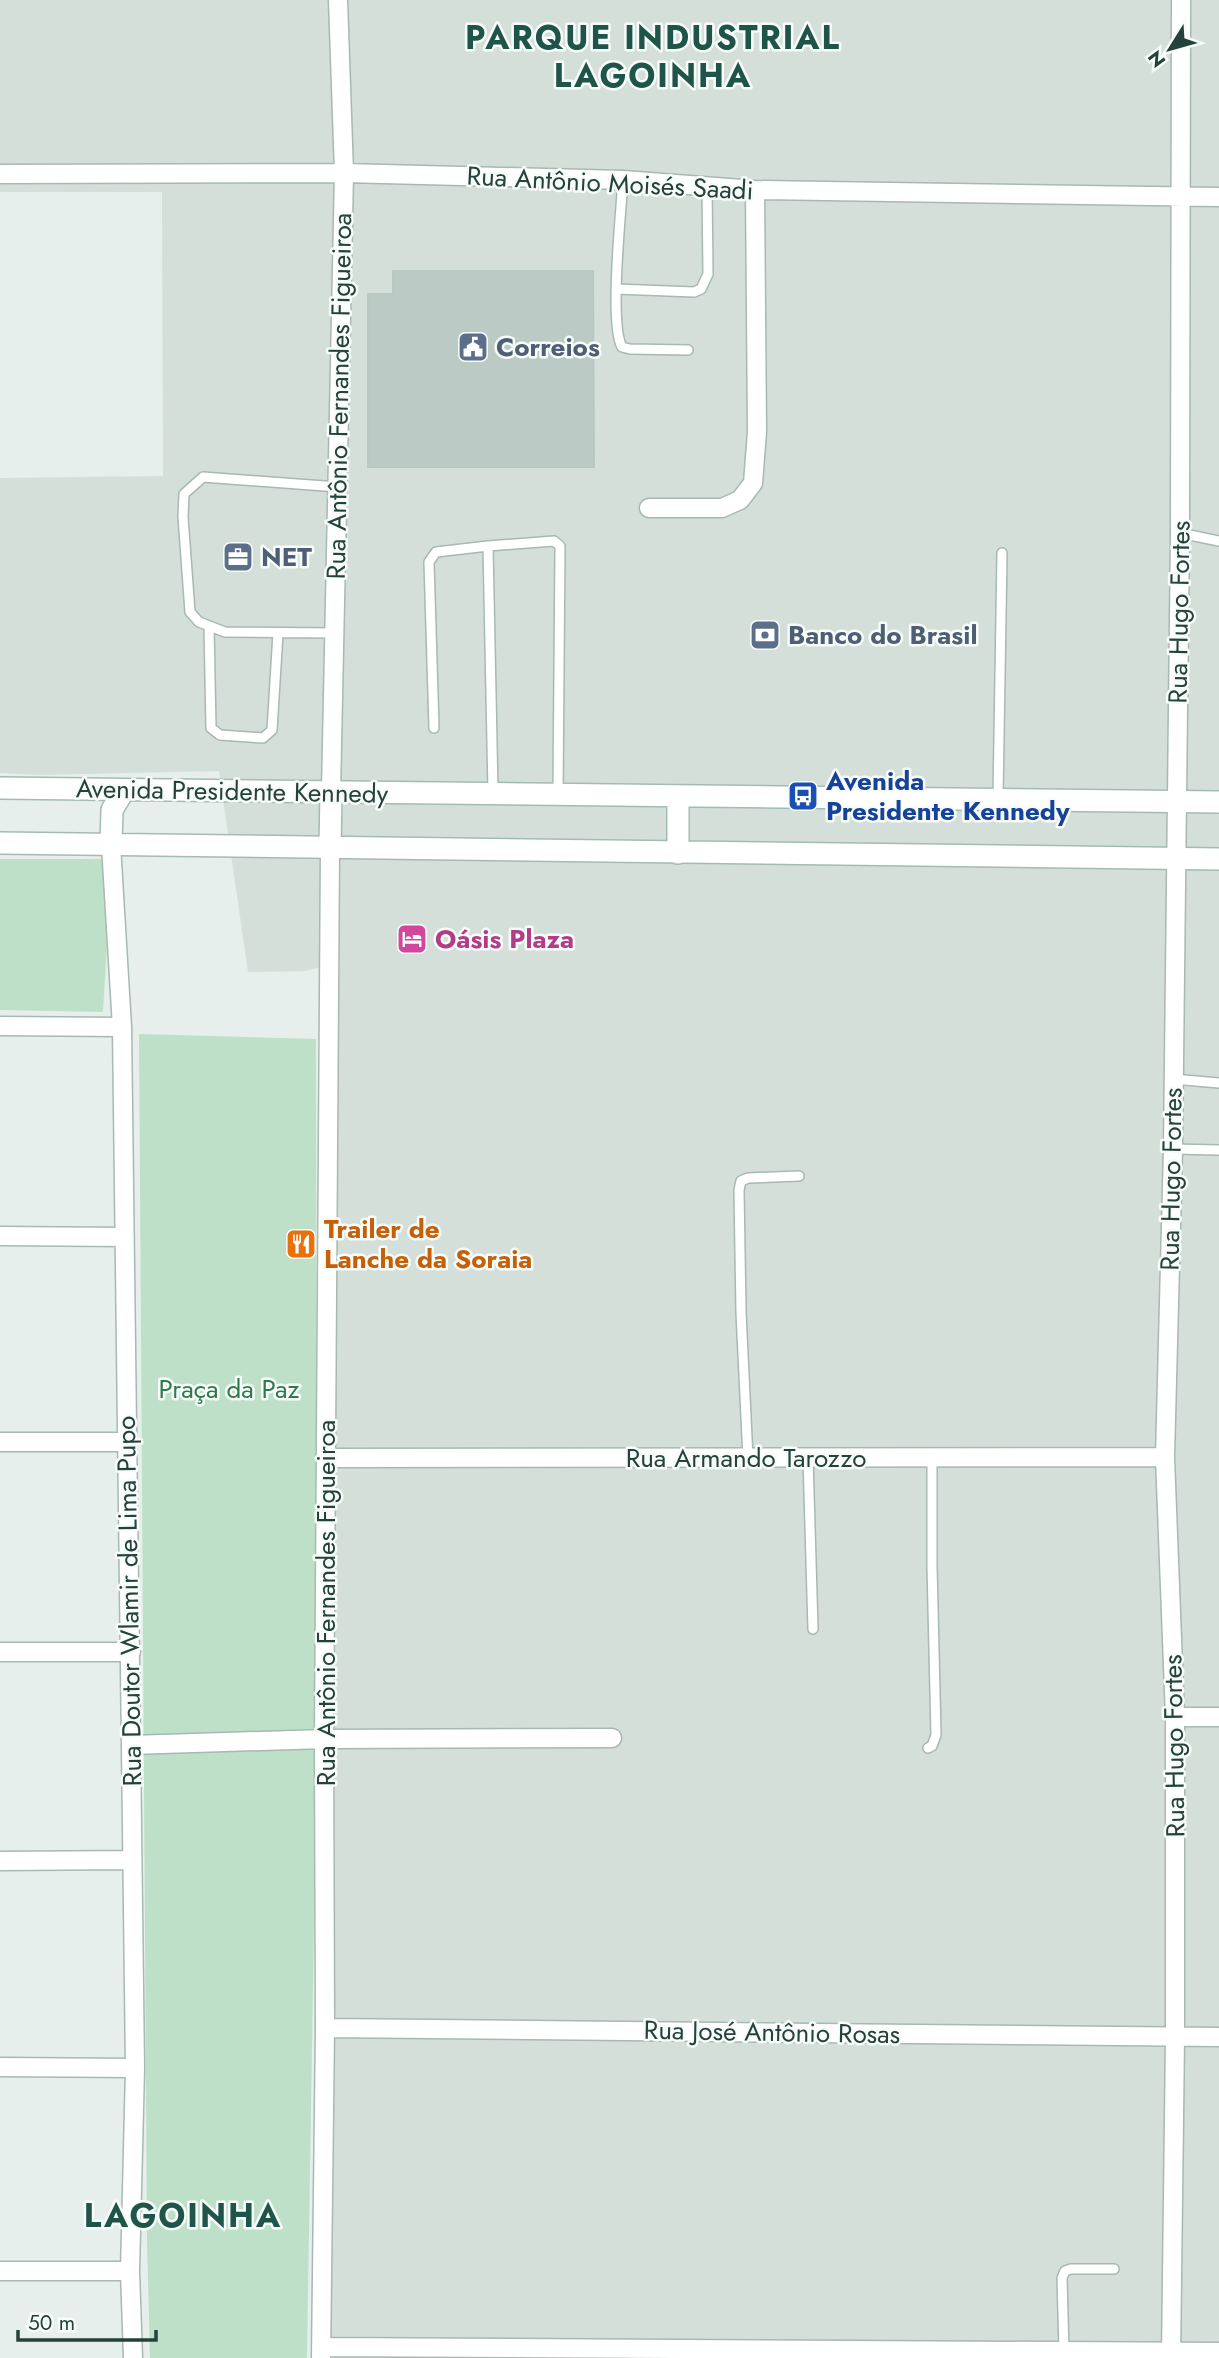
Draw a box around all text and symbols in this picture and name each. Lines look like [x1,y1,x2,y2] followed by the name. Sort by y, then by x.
[465,14,841,99] district label: PARQUE INDUSTRIAL LAGOINHA
[1135,14,1205,84] north arrow
[1141,45,1172,73] text: N
[466,157,754,209] street label: Rua Antônio Moisés Saadi
[317,212,361,580] street label: Rua Antônio Fernandes Figueiroa
[496,328,600,366] place label: Correios
[456,330,490,364] public building icon: Correios
[1158,520,1200,704] street label: Rua Hugo Fortes
[261,538,312,576] place label: NET
[221,540,255,574] office icon: NET
[788,616,977,654] place label: Banco do Brasil
[748,618,782,652] bank icon: Banco do Brasil
[825,762,1070,830] place label: Avenida Presidente Kennedy
[76,769,389,813] street label: Avenida Presidente Kennedy
[786,779,820,813] bus stop icon: Avenida Presidente Kennedy
[435,920,574,958] place label: Oásis Plaza
[395,922,429,956] hotel icon: Oásis Plaza
[1150,1087,1192,1271] street label: Rua Hugo Fortes
[324,1210,532,1278] place label: Trailer de Lanche da Soraia
[284,1227,318,1261] restaurant icon: Trailer de Lanche da Soraia
[159,1370,300,1408] park label: Praça da Paz
[107,1415,151,1787] street label: Rua Doutor Wlamir de Lima Pupo
[307,1420,345,1786] street label: Rua Antônio Fernandes Figueiroa
[626,1439,866,1477] street label: Rua Armando Tarozzo
[1153,1654,1195,1838] street label: Rua Hugo Fortes
[643,2011,901,2053] street label: Rua José Antônio Rosas
[84,2192,282,2239] district label: LAGOINHA
[18,2298,156,2342] scale bar
[28,2308,75,2338] text: 50 m

